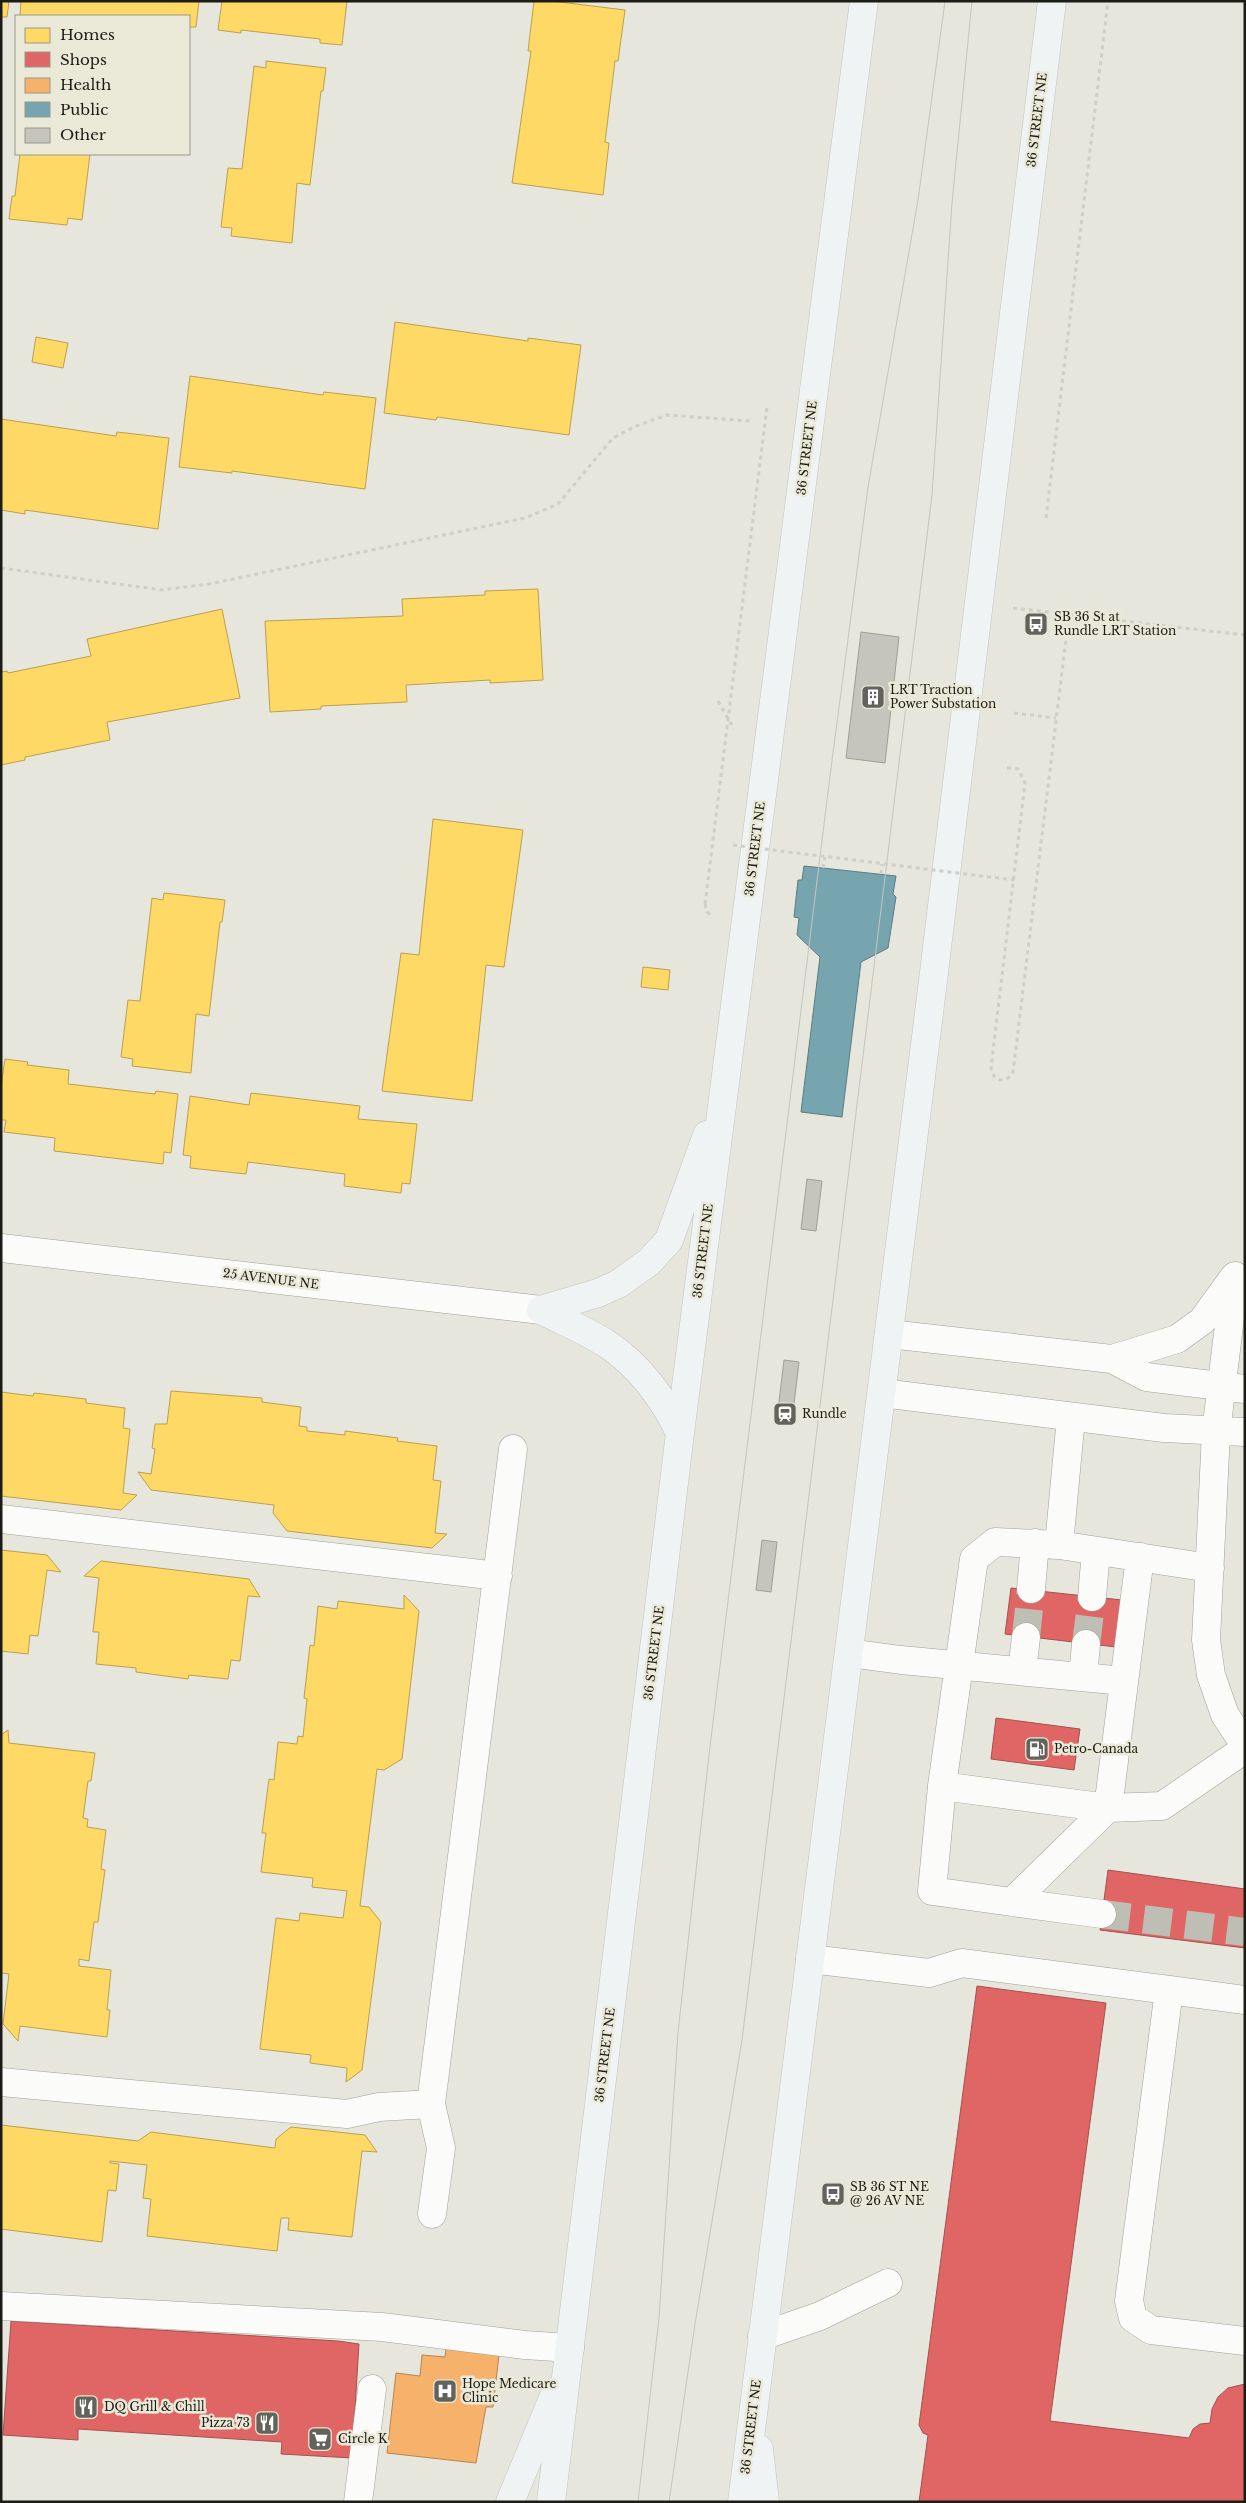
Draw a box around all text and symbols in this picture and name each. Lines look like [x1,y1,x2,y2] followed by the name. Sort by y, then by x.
[15,15,190,155] legend
[60,25,115,44] text: Homes
[60,50,107,69] text: Shops
[1023,72,1050,168] street label: 36 STREET NE
[60,75,111,94] text: Health
[60,100,108,119] text: Public
[60,125,107,144] text: Other
[793,400,820,496] street label: 36 STREET NE
[1054,609,1176,638] place label: SB 36 St at Rundle LRT Station
[1023,611,1049,637] bus stop icon: SB 36 St at Rundle LRT Station
[890,682,996,711] place label: LRT Traction Power Substation
[860,684,886,710] building icon: LRT Traction Power Substation
[741,801,768,897] street label: 36 STREET NE
[689,1203,716,1299] street label: 36 STREET NE
[222,1265,320,1292] street label: 25 AVENUE NE
[772,1401,798,1427] station icon: Rundle
[802,1406,847,1421] place label: Rundle
[640,1605,667,1701] street label: 36 STREET NE
[1024,1736,1050,1762] fuel station icon: Petro-Canada
[1054,1741,1139,1756] place label: Petro-Canada
[591,2007,618,2103] street label: 36 STREET NE
[850,2179,929,2208] place label: SB 36 ST NE @ 26 AV NE
[820,2181,846,2207] bus stop icon: SB 36 ST NE @ 26 AV NE
[462,2376,557,2405] place label: Hope Medicare Clinic
[432,2378,458,2404] hospital icon: Hope Medicare Clinic
[737,2379,764,2475] street label: 36 STREET NE
[73,2394,99,2420] restaurant icon: DQ Grill & Chill
[104,2399,205,2414] place label: DQ Grill & Chill
[254,2410,280,2436] restaurant icon: Pizza 73
[201,2415,250,2430] place label: Pizza 73
[307,2426,333,2452] supermarket icon: Circle K
[338,2431,388,2446] place label: Circle K

